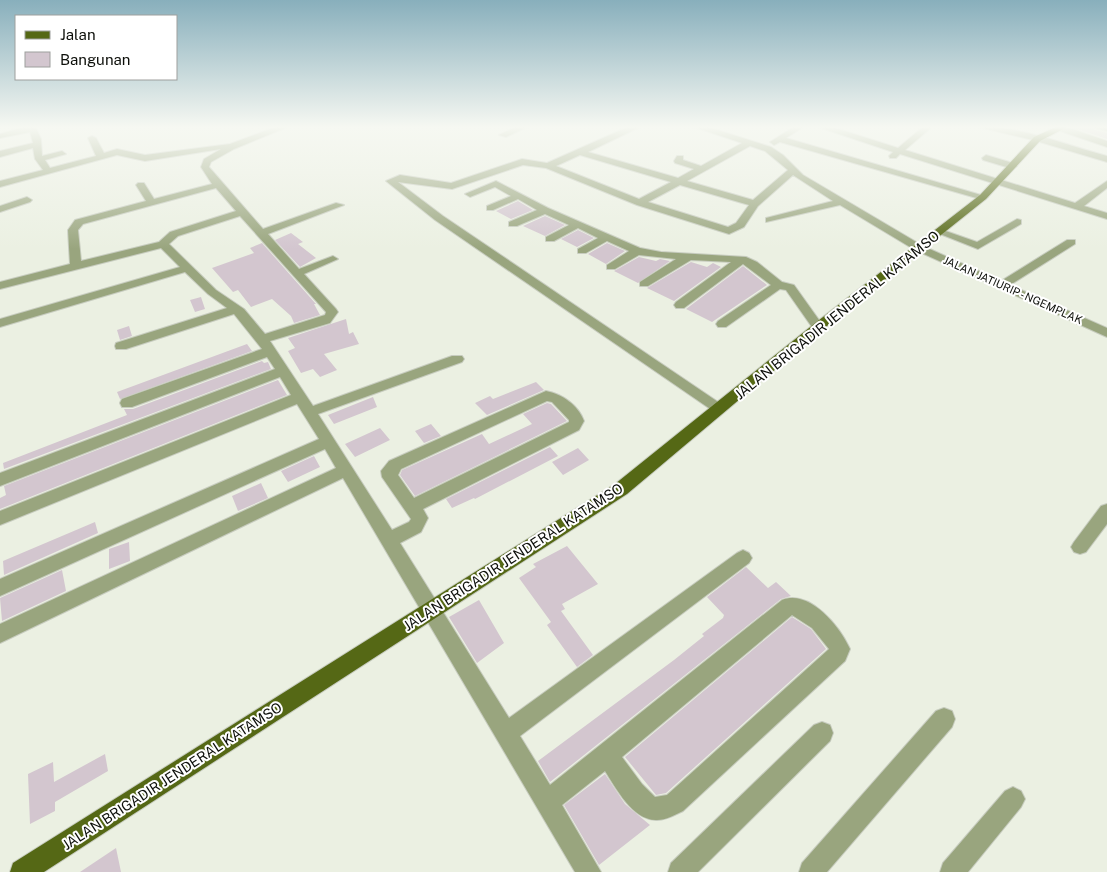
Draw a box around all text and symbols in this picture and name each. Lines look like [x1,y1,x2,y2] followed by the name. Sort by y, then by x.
[15,15,178,80] legend
[60,26,96,43] text: Jalan
[60,51,131,68] text: Bangunan
[732,227,942,403] street label: JALAN BRIGADIR JENDERAL KATAMSO
[942,254,1085,326] street label: JALAN JATIURIP - NGEMPLAK
[400,480,626,634] street label: JALAN BRIGADIR JENDERAL KATAMSO
[59,699,285,853] street label: JALAN BRIGADIR JENDERAL KATAMSO

